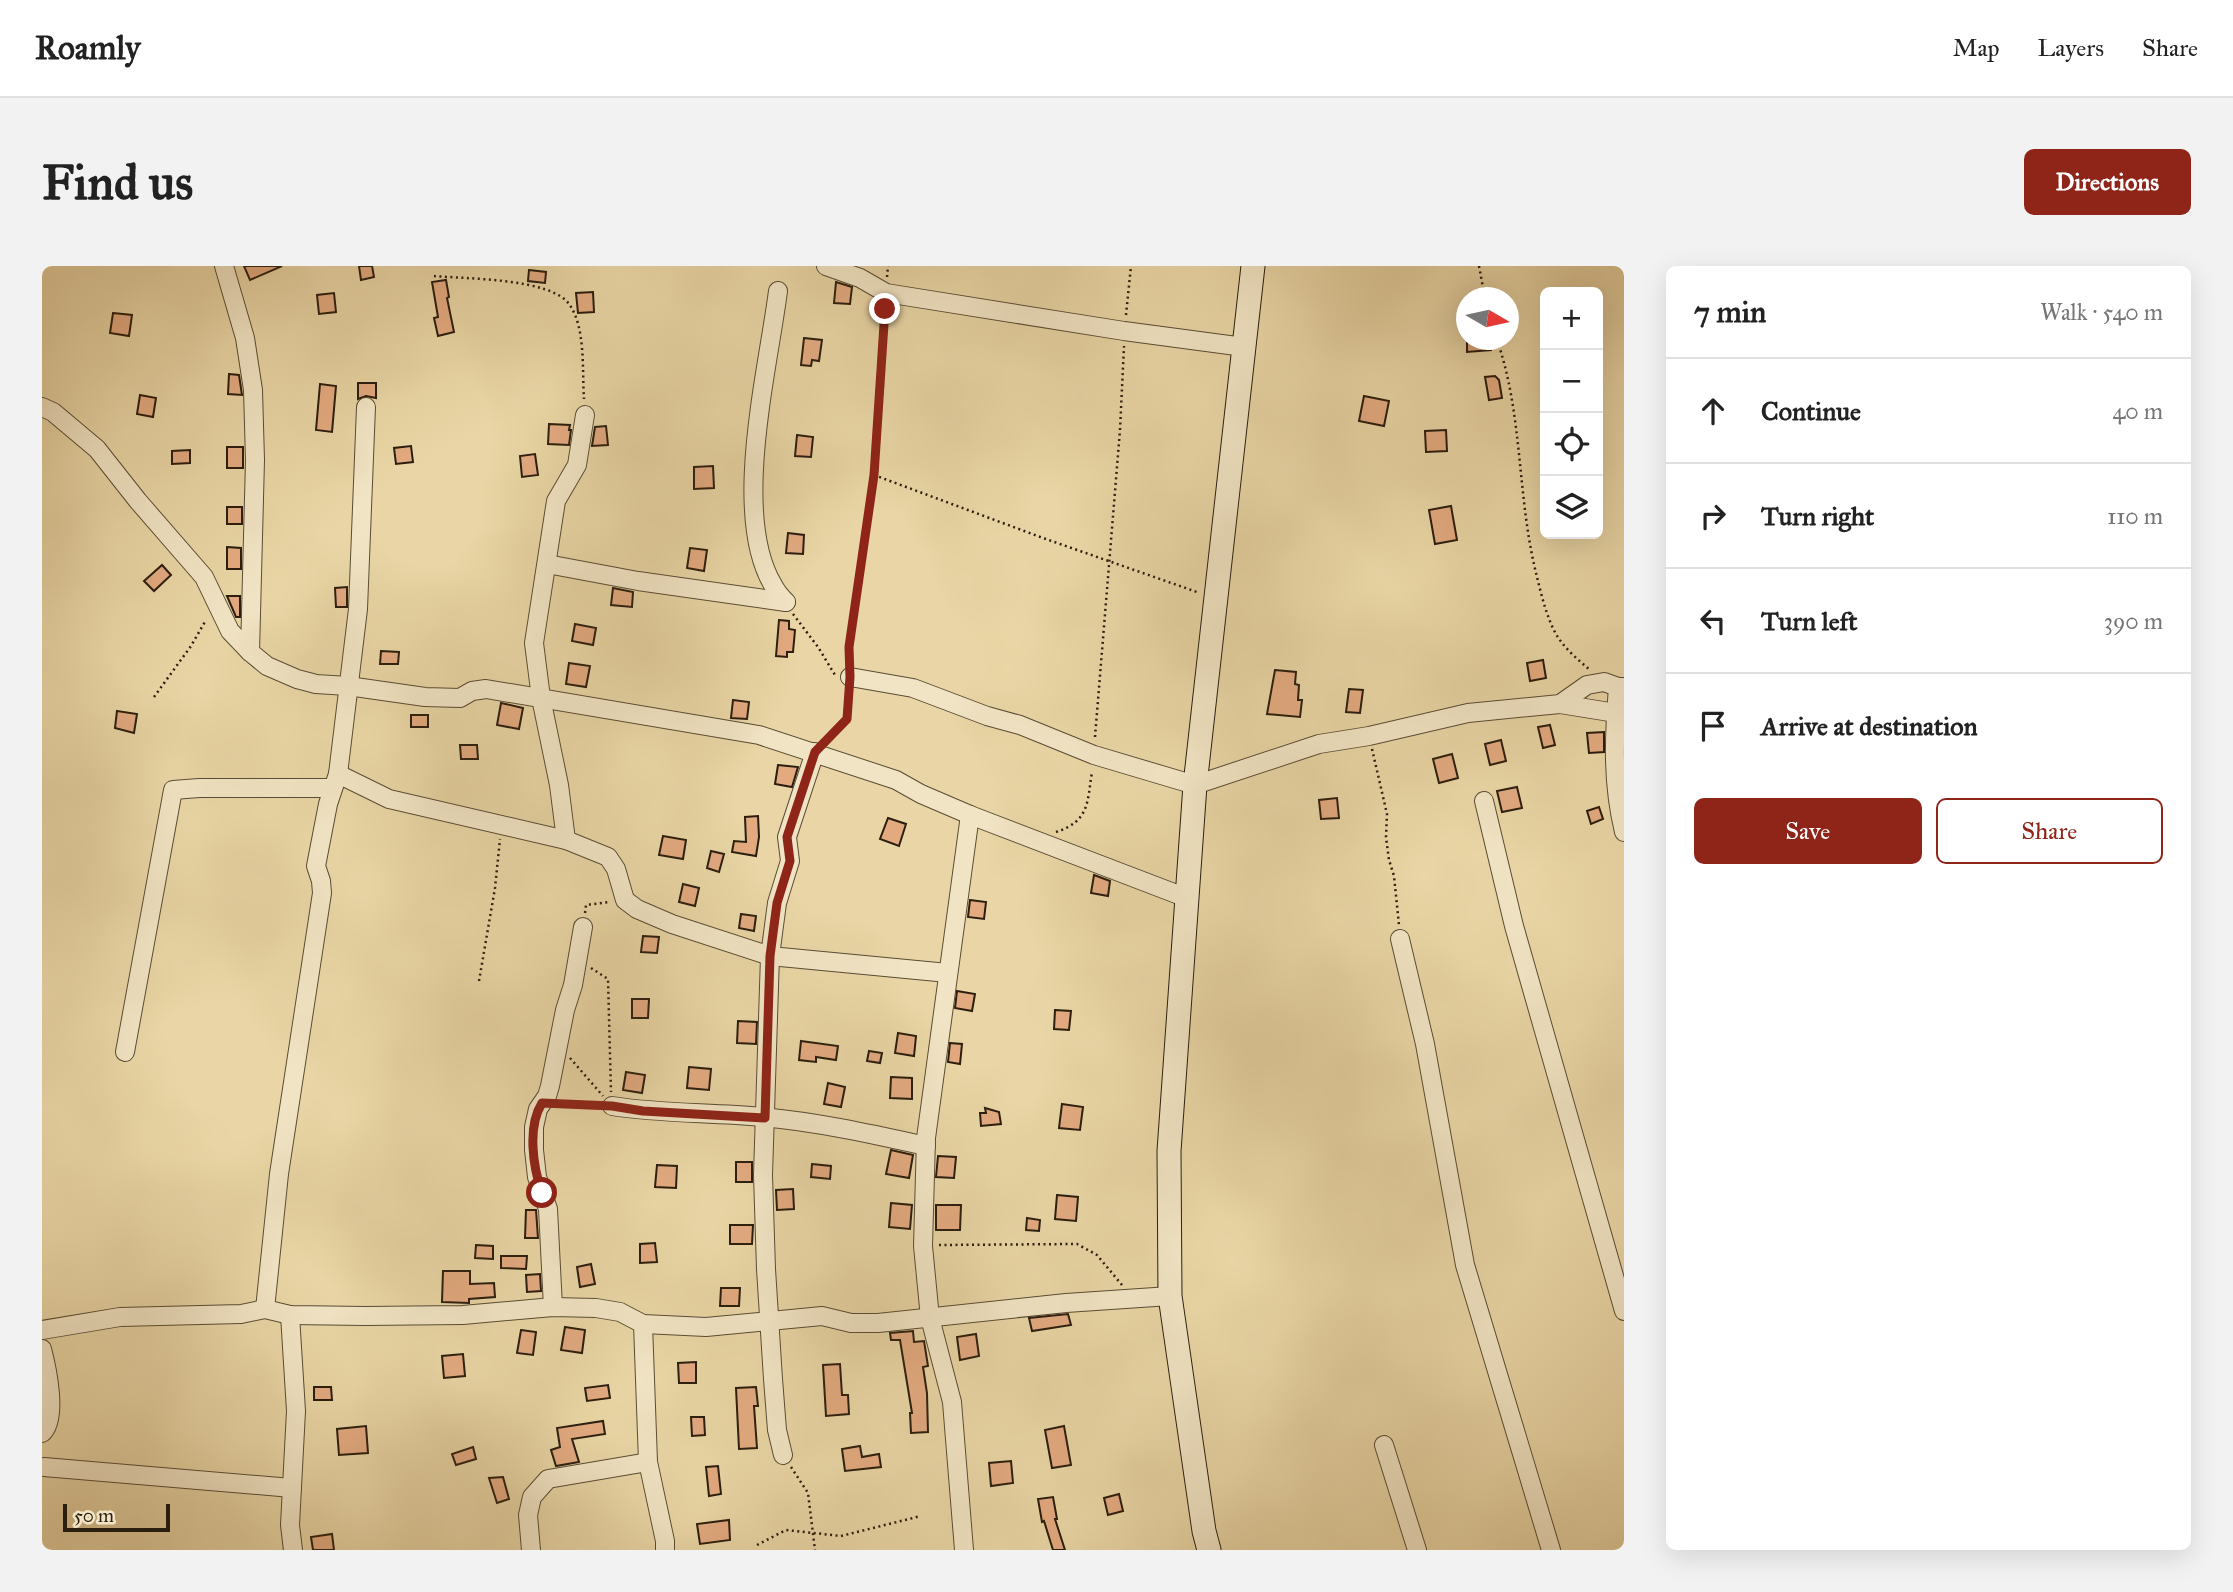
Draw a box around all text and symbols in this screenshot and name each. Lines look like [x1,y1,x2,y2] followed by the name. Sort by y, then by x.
[35,28,140,68] text: Roamly
[1953,33,2000,63] text: Map
[2038,33,2104,63] text: Layers
[2142,33,2198,63] text: Share
[2024,149,2191,215] button: Directions
[42,153,193,212] text: Find us
[1456,287,1519,350] north arrow
[1540,287,1603,539] map controls
[1540,287,1603,350] button: +
[869,293,900,324] route end
[1694,294,1766,330] text: 7 min
[2040,298,2163,326] text: Walk · 540 m
[1540,350,1603,413] button: −
[1694,392,1732,430] icon: ahead
[1761,395,1861,427] text: Continue
[2113,397,2163,425] text: 40 m
[1540,413,1603,476] button: locate
[1540,476,1603,539] button: layers
[1694,497,1732,535] icon: right
[1761,500,1874,532] text: Turn right
[2107,502,2163,530] text: 110 m
[1694,602,1732,640] icon: left
[1761,605,1857,637] text: Turn left
[2104,607,2163,635] text: 390 m
[1694,707,1732,745] icon: arrive
[1761,710,1978,742] text: Arrive at destination
[1694,798,1922,864] button: Save
[1936,798,2163,864] button: Share
[526,1177,557,1208] route start
[63,1501,170,1533] scale bar
[74,1504,114,1527] text: 50 m

